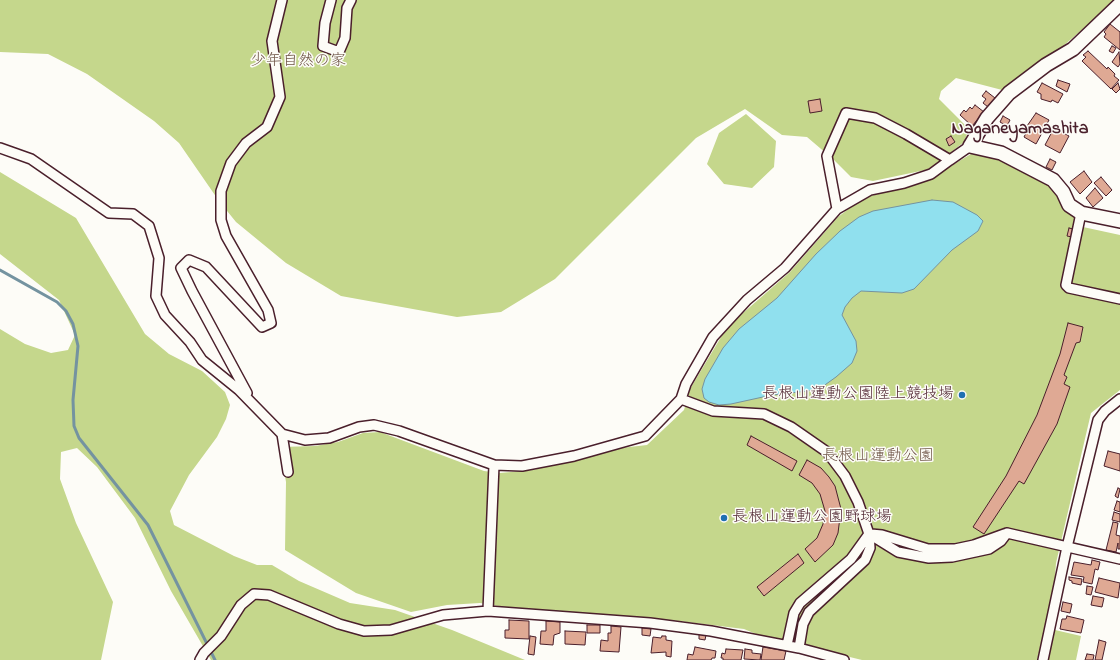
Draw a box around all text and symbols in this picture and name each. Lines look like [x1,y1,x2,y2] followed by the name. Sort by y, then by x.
[250,52,346,72] park label: 少年自然の家
[952,119,1088,141] district label: Naganeyamashita
[762,385,954,405] place label: 長根山運動公園陸上競技場
[957,390,967,400] marker: 長根山運動公園陸上競技場
[822,447,934,467] park label: 長根山運動公園
[732,508,892,528] place label: 長根山運動公園野球場
[719,513,729,523] marker: 長根山運動公園野球場

